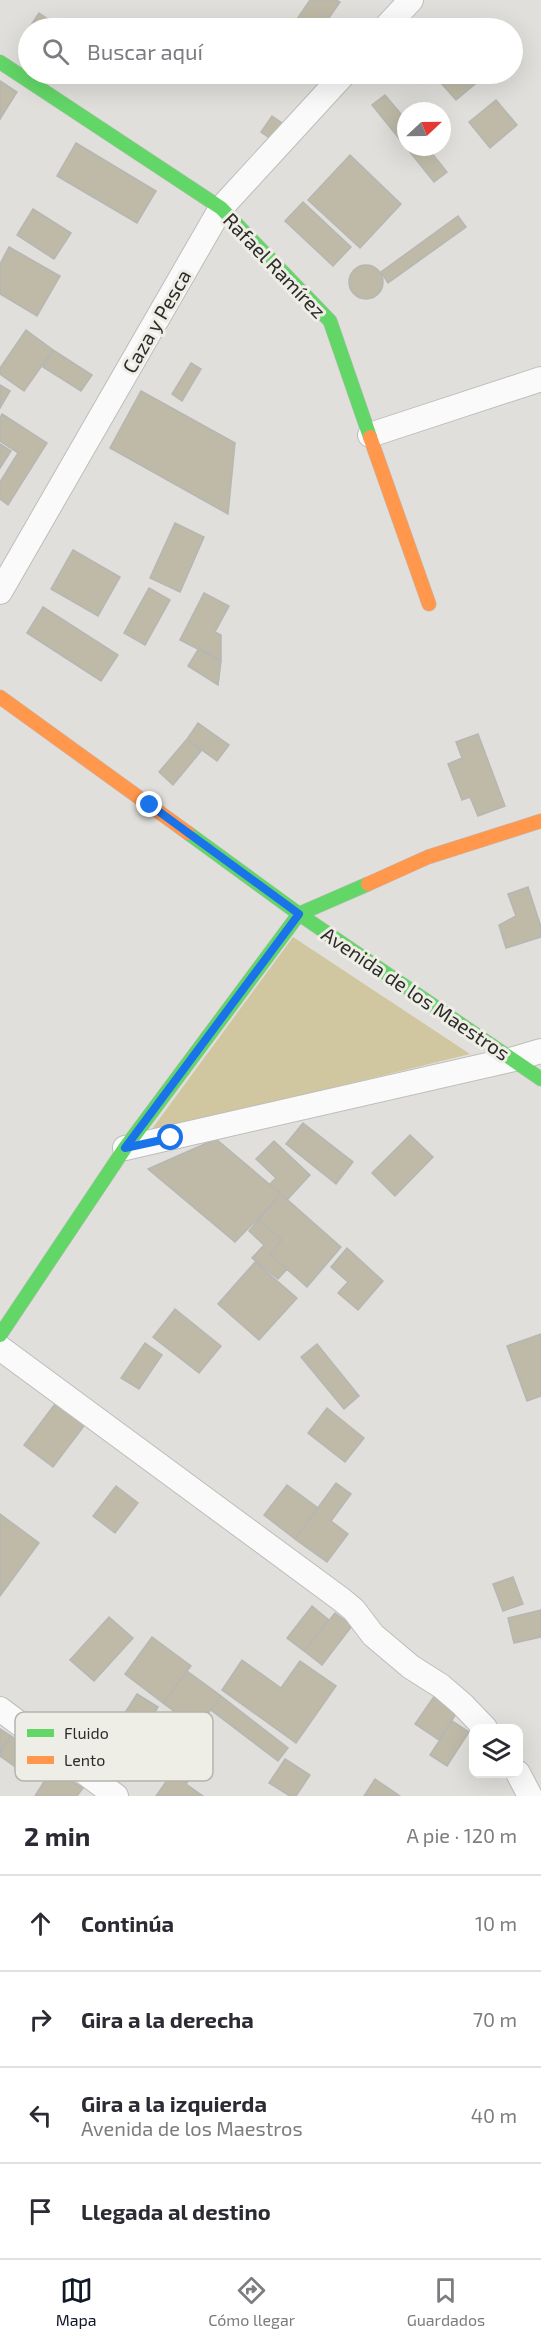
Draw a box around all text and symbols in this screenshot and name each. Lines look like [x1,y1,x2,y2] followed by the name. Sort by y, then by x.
[18,18,523,84] search box
[39,35,72,68] icon: search
[87,38,203,64] text: Buscar aquí
[397,102,451,156] north arrow
[219,207,331,323] street label: Rafael Ramírez
[117,265,195,377] street label: Caza y Pesca
[136,791,162,817] route end
[317,921,515,1065] street label: Avenida de los Maestros
[157,1124,183,1150] route start
[15,1712,213,1781] legend
[64,1723,109,1742] text: Fluido
[469,1724,523,1778] map controls
[469,1724,523,1778] button: layers
[64,1750,105,1769] text: Lento
[24,1820,90,1851] text: 2 min
[406,1823,517,1847] text: A pie · 120 m
[24,1907,57,1940] icon: ahead
[81,1910,174,1936] text: Continúa
[475,1911,517,1935] text: 10 m
[24,2003,57,2036] icon: right
[81,2006,254,2032] text: Gira a la derecha
[473,2007,517,2031] text: 70 m
[81,2090,267,2116] text: Gira a la izquierda
[24,2099,57,2132] icon: left
[471,2103,517,2127] text: 40 m
[81,2116,303,2140] text: Avenida de los Maestros
[24,2195,57,2228] icon: arrive
[81,2198,271,2224] text: Llegada al destino
[56,2274,97,2329] tab: Mapa
[208,2274,295,2329] tab: Cómo llegar
[407,2274,485,2329] tab: Guardados

